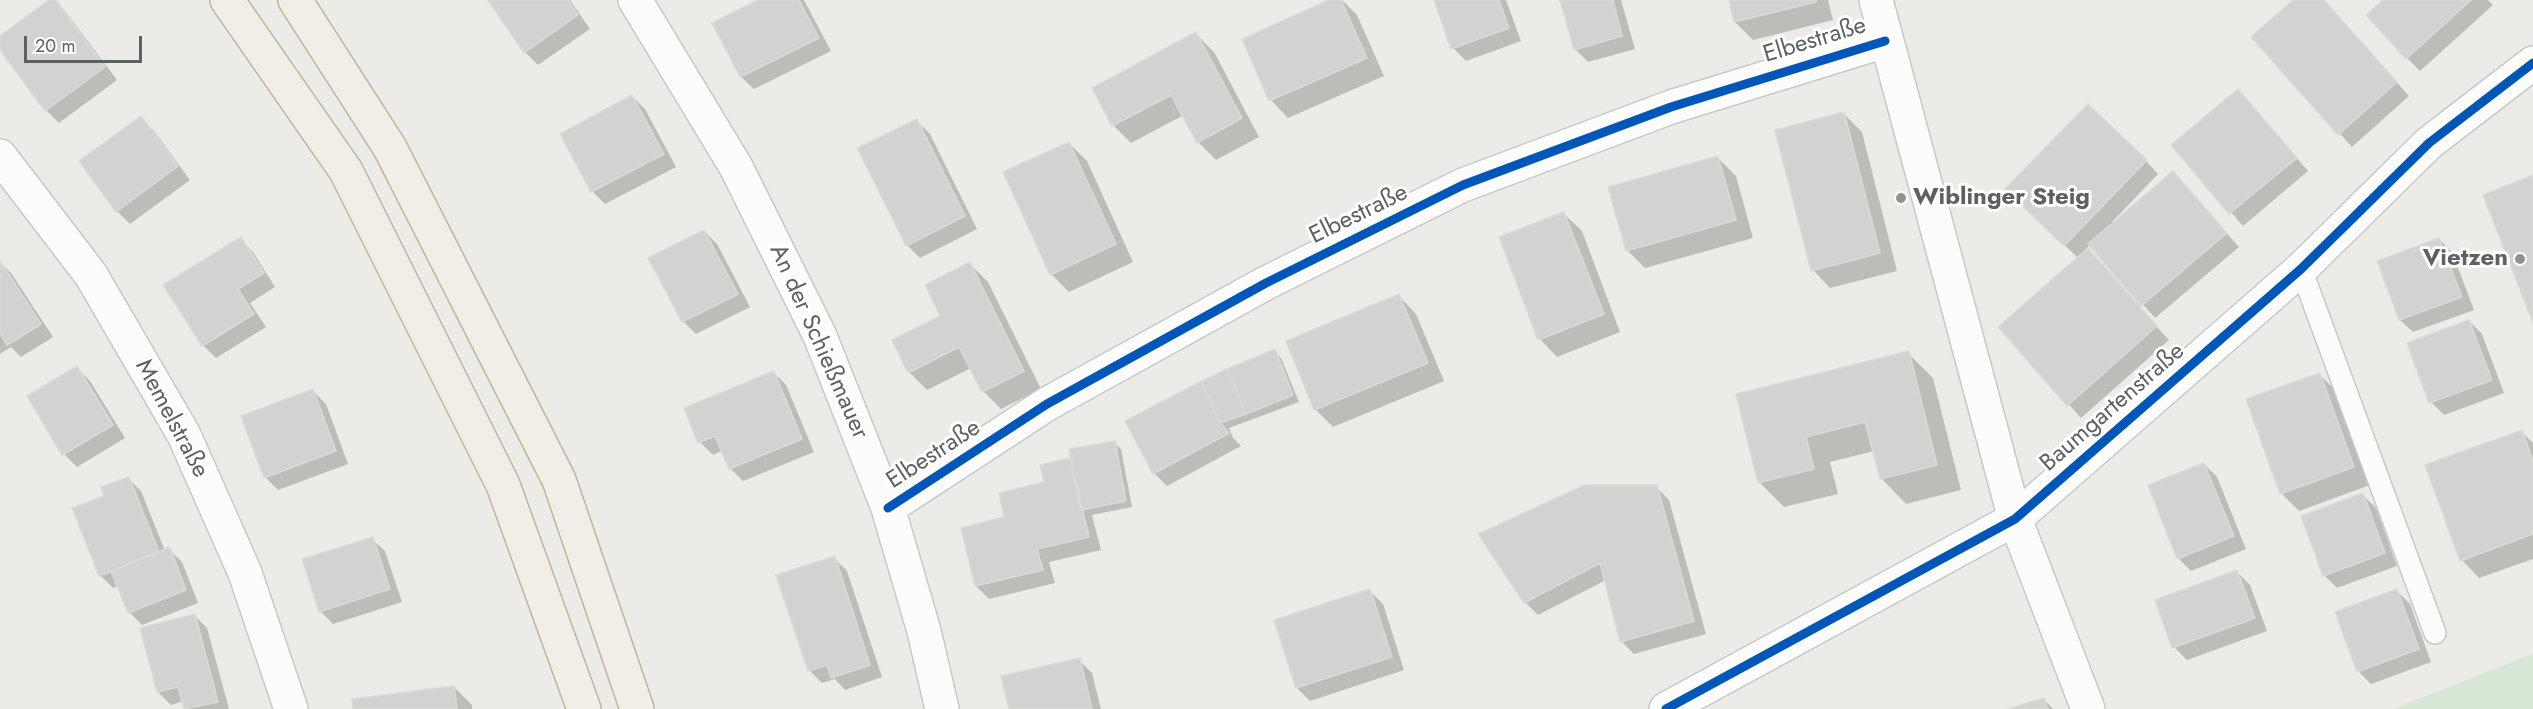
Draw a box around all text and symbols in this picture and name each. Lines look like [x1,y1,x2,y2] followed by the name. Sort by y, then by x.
[1760,12,1870,70] street label: Elbestraße
[27,24,146,62] scale bar
[35,33,75,59] text: 20 m
[1305,179,1413,251] street label: Elbestraße
[1913,184,2090,212] place label: Wiblinger Steig
[1894,191,1908,205] marker: Wiblinger Steig
[762,240,874,444] street label: An der Schießmauer
[2423,245,2508,273] place label: Vietzen
[2513,252,2527,266] marker: Vietzen
[2035,338,2191,478] street label: Baumgartenstraße
[128,355,214,483] street label: Memelstraße
[882,414,986,496] street label: Elbestraße

